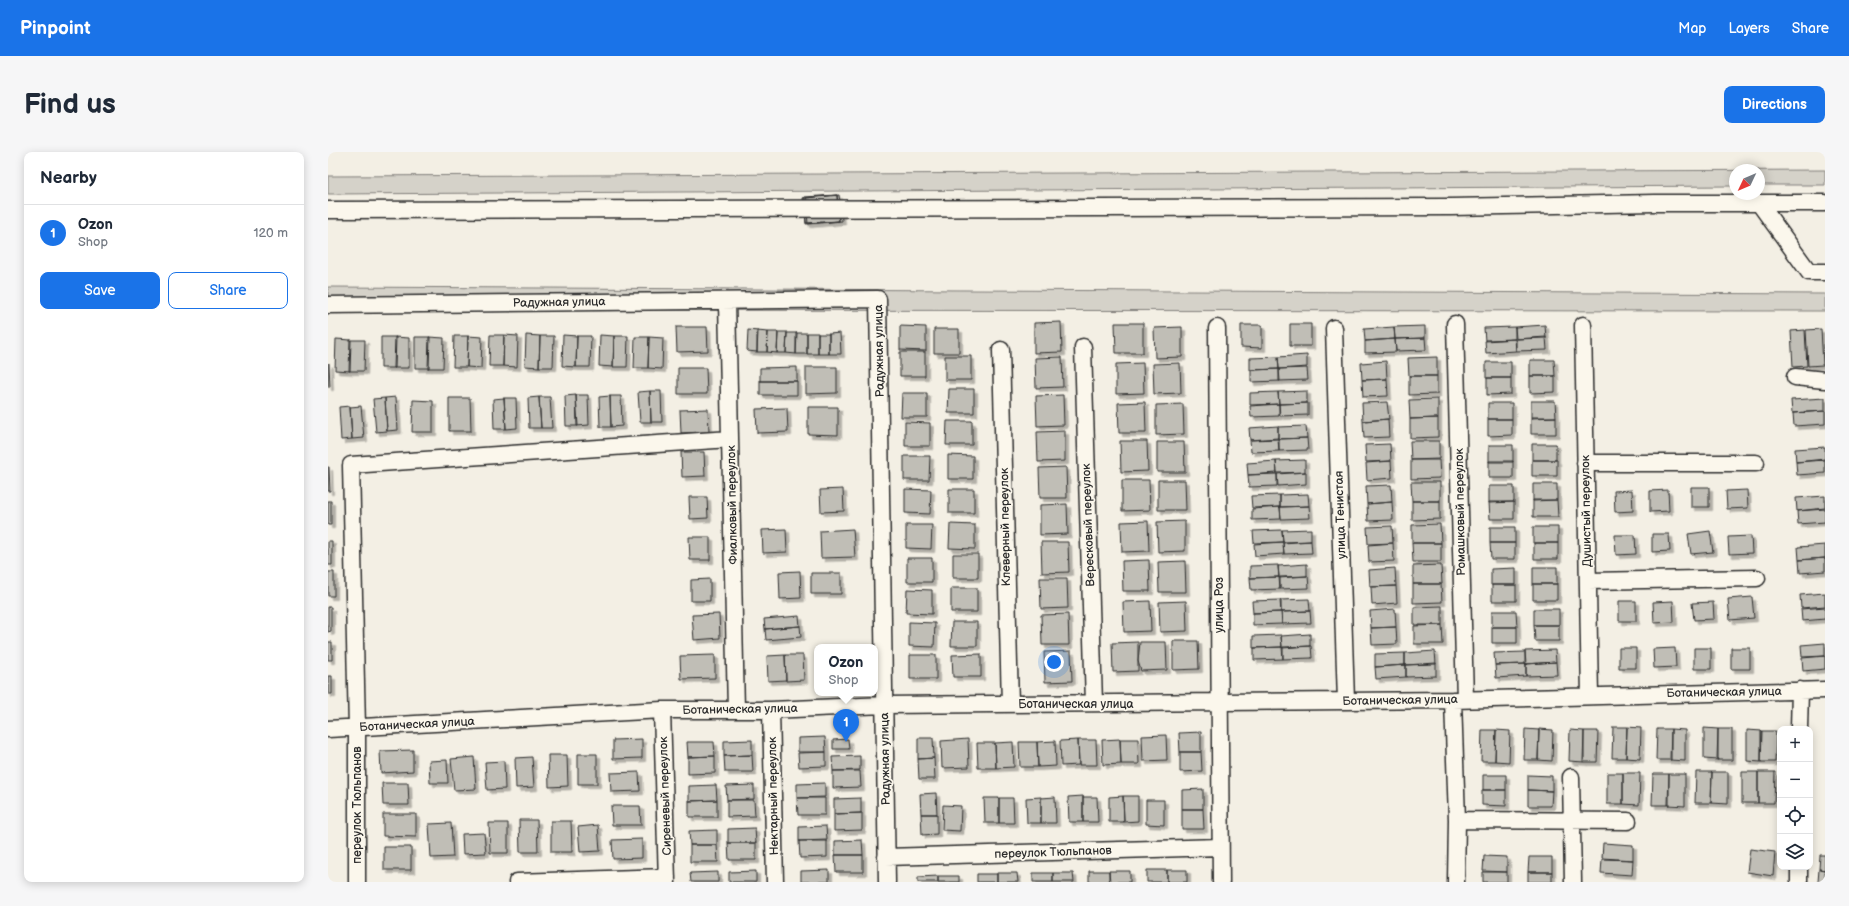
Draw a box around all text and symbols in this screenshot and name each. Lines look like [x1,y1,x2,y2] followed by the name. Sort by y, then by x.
[20,17,91,40] text: Pinpoint
[1678,20,1706,37] text: Map
[1728,20,1770,37] text: Layers
[1792,20,1829,37] text: Share
[1724,86,1825,123] button: Directions
[24,88,116,121] text: Find us
[1729,164,1765,200] north arrow
[40,168,97,188] text: Nearby
[78,215,113,234] text: Ozon
[50,225,56,241] text: 1
[253,225,288,241] text: 120 m
[78,234,108,250] text: Shop
[40,272,160,309] button: Save
[168,272,288,309] button: Share
[512,294,606,311] street label: Радужная улица
[871,304,888,398] street label: Радужная улица
[724,445,741,565] street label: Фиалковый переулок
[1452,447,1469,576] street label: Ромашковый переулок
[1578,454,1595,567] street label: Душистый переулок
[1079,463,1098,587] street label: Вересковый переулок
[997,467,1014,586] street label: Клеверный переулок
[1331,470,1350,560] street label: улица Тенистая
[1212,577,1227,633] street label: улица Роз
[814,644,878,696] popup
[1044,652,1064,672] your location
[829,653,863,672] text: Ozon
[829,672,859,688] text: Shop
[1666,684,1782,701] street label: Ботаническая улица
[1342,692,1458,709] street label: Ботаническая улица
[1018,697,1134,712] street label: Ботаническая улица
[682,701,798,718] street label: Ботаническая улица
[833,709,859,742] pin: 1
[877,712,894,806] street label: Радужная улица
[359,714,475,735] street label: Ботаническая улица
[1777,726,1813,870] map controls
[1777,726,1813,762] button: +
[656,736,675,856] street label: Сиреневый переулок
[765,736,782,855] street label: Нектарный переулок
[350,746,365,864] street label: переулок Тюльпанов
[1777,762,1813,798] button: −
[1777,798,1813,834] button: locate
[1777,834,1813,870] button: layers
[994,843,1113,862] street label: переулок Тюльпанов

